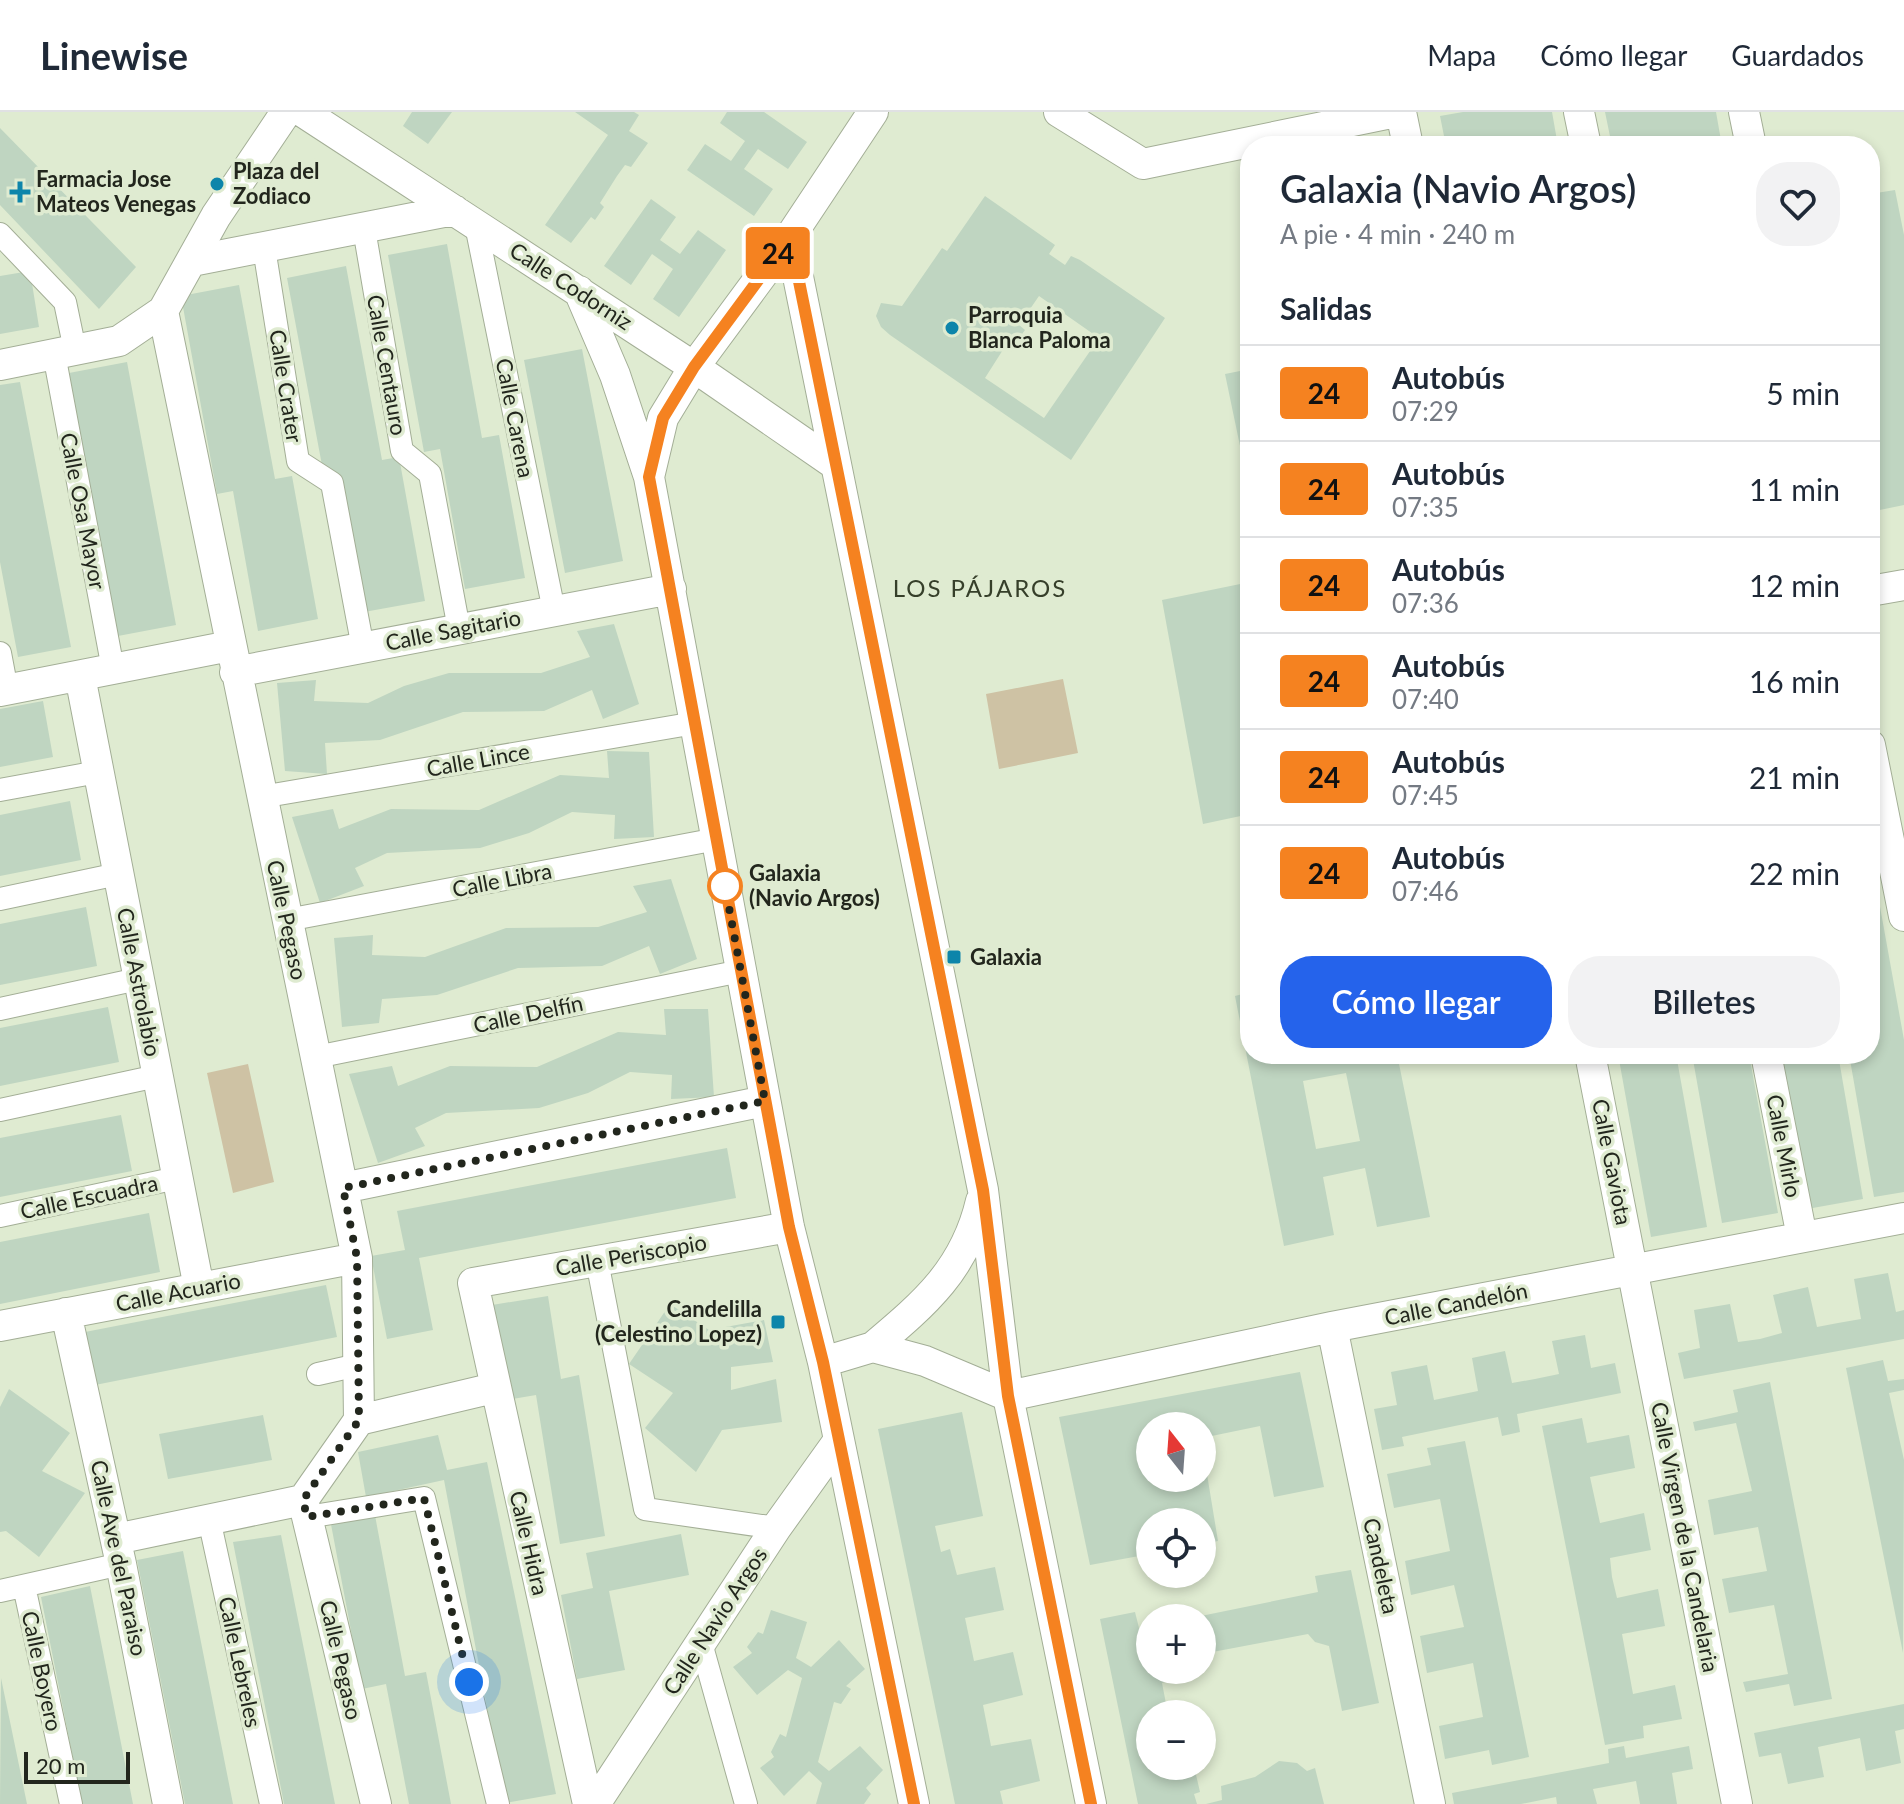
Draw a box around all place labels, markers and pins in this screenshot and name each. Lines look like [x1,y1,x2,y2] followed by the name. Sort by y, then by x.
[233,157,320,209] place label: Plaza del Zodiaco
[36,165,196,217] place label: Farmacia Jose Mateos Venegas
[208,175,226,193] marker: Plaza del Zodiaco
[11,183,29,201] marker: Farmacia Jose Mateos Venegas
[968,301,1111,353] place label: Parroquia Blanca Paloma
[943,319,961,337] marker: Parroquia Blanca Paloma
[749,859,880,911] place label: Galaxia (Navio Argos)
[708,869,742,903] marker: Galaxia (Navio Argos)
[970,943,1042,970] place label: Galaxia
[945,948,963,966] marker: Galaxia
[595,1295,762,1347] place label: Candelilla (Celestino Lopez)
[769,1313,787,1331] marker: Candelilla (Celestino Lopez)

